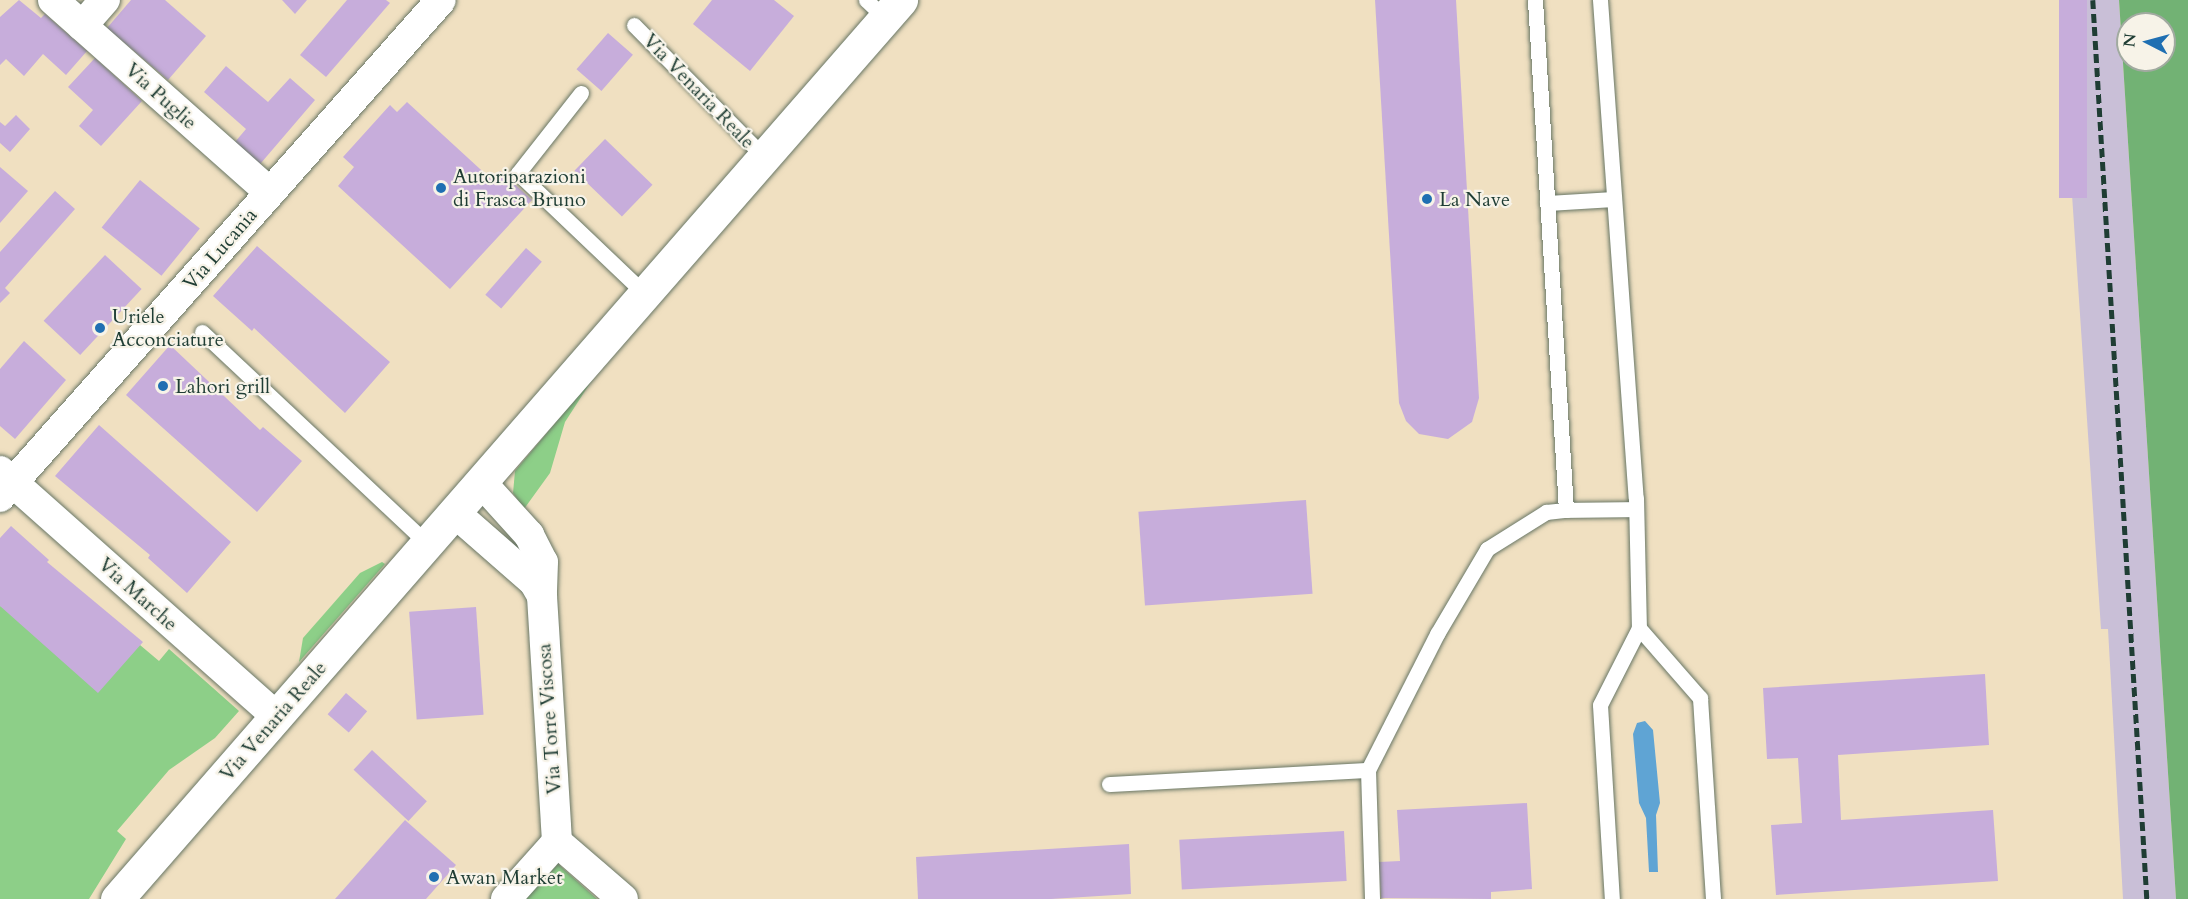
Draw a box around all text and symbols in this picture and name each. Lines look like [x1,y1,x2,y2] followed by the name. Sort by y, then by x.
[2116,12,2176,72] north arrow
[638,28,760,154] street label: Via Venaria Reale
[2118,32,2142,48] text: N
[120,58,202,134] street label: Via Puglie
[453,164,586,211] place label: Autoriparazioni di Frasca Bruno
[434,181,448,195] marker: Autoriparazioni di Frasca Bruno
[1439,187,1510,211] place label: La Nave
[1420,192,1434,206] marker: La Nave
[178,203,262,295] street label: Via Lucania
[112,304,224,351] place label: Uriele Acconciature
[93,321,107,335] marker: Uriele Acconciature
[175,374,270,398] place label: Lahori grill
[156,379,170,393] marker: Lahori grill
[93,552,183,636] street label: Via Marche
[532,643,566,795] street label: Via Torre Viscosa
[214,656,332,786] street label: Via Venaria Reale
[446,865,563,889] place label: Awan Market
[427,870,441,884] marker: Awan Market

